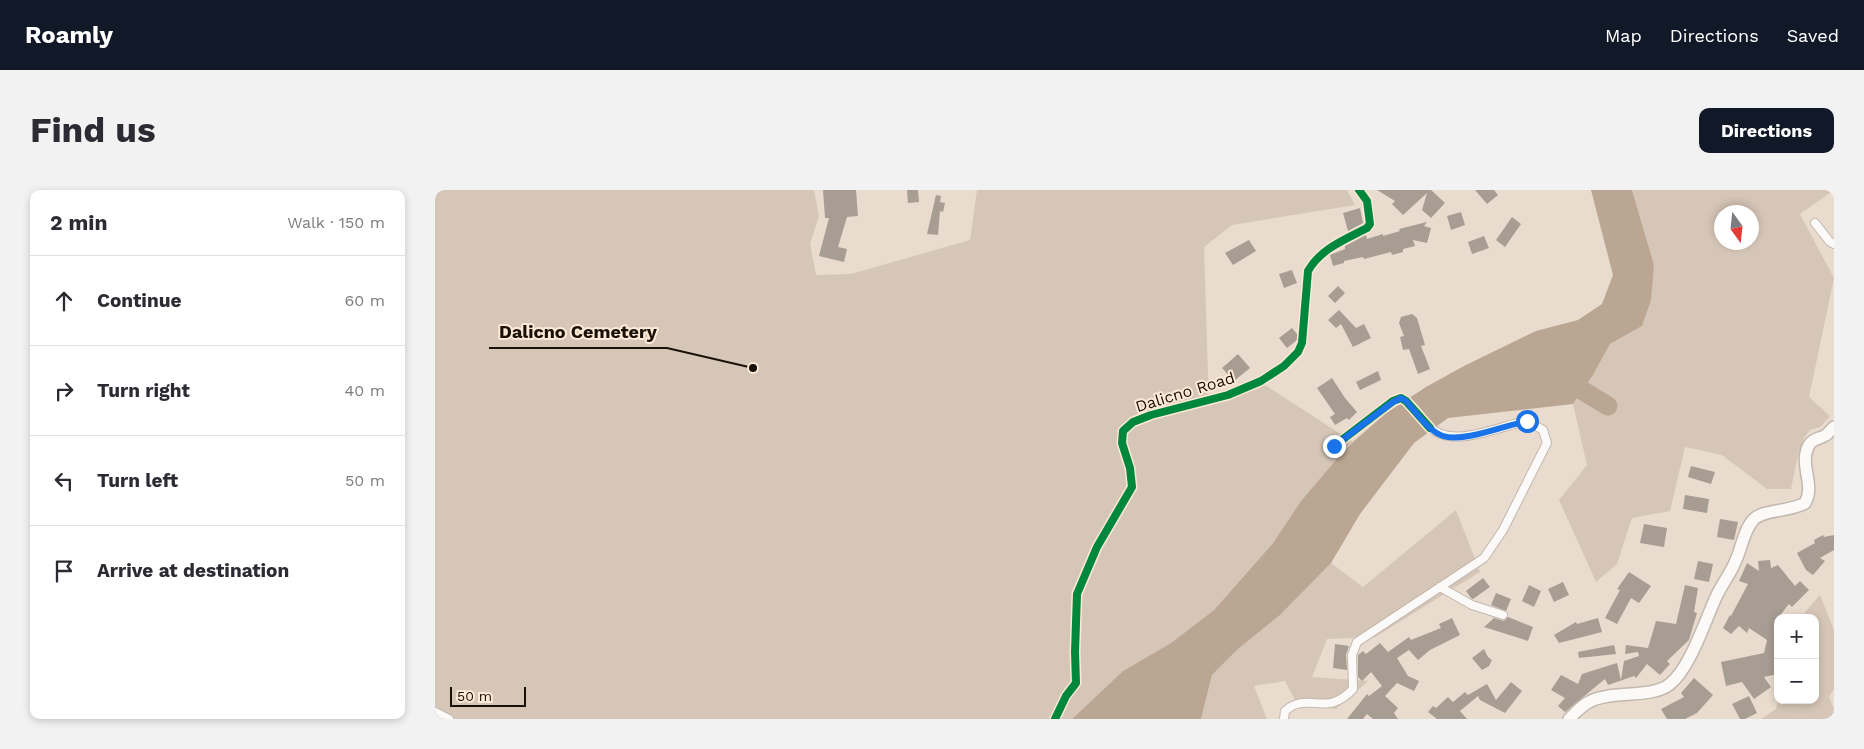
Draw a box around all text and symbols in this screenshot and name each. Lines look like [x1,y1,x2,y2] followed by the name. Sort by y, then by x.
[25,21,113,49] text: Roamly
[1605,25,1642,46] text: Map
[1670,25,1759,46] text: Directions
[1787,25,1839,46] text: Saved
[1699,108,1834,153] button: Directions
[30,109,156,151] text: Find us
[1714,205,1759,250] north arrow
[50,210,107,235] text: 2 min
[287,213,385,232] text: Walk · 150 m
[50,287,78,315] icon: ahead
[97,289,181,312] text: Continue
[345,291,385,310] text: 60 m
[489,315,667,348] callout: Dalicno Cemetery
[499,321,658,342] text: Dalicno Cemetery
[1133,368,1237,416] street label: Dalicno Road
[50,377,78,405] icon: right
[97,379,190,402] text: Turn right
[345,381,385,400] text: 40 m
[1516,410,1539,433] route start
[1323,435,1346,458] route end
[50,467,78,495] icon: left
[97,469,178,492] text: Turn left
[345,471,385,490] text: 50 m
[50,557,78,585] icon: arrive
[97,559,289,582] text: Arrive at destination
[1774,614,1819,704] map controls
[1774,614,1819,659] button: +
[1774,659,1819,704] button: −
[450,684,526,707] scale bar
[457,688,492,704] text: 50 m

